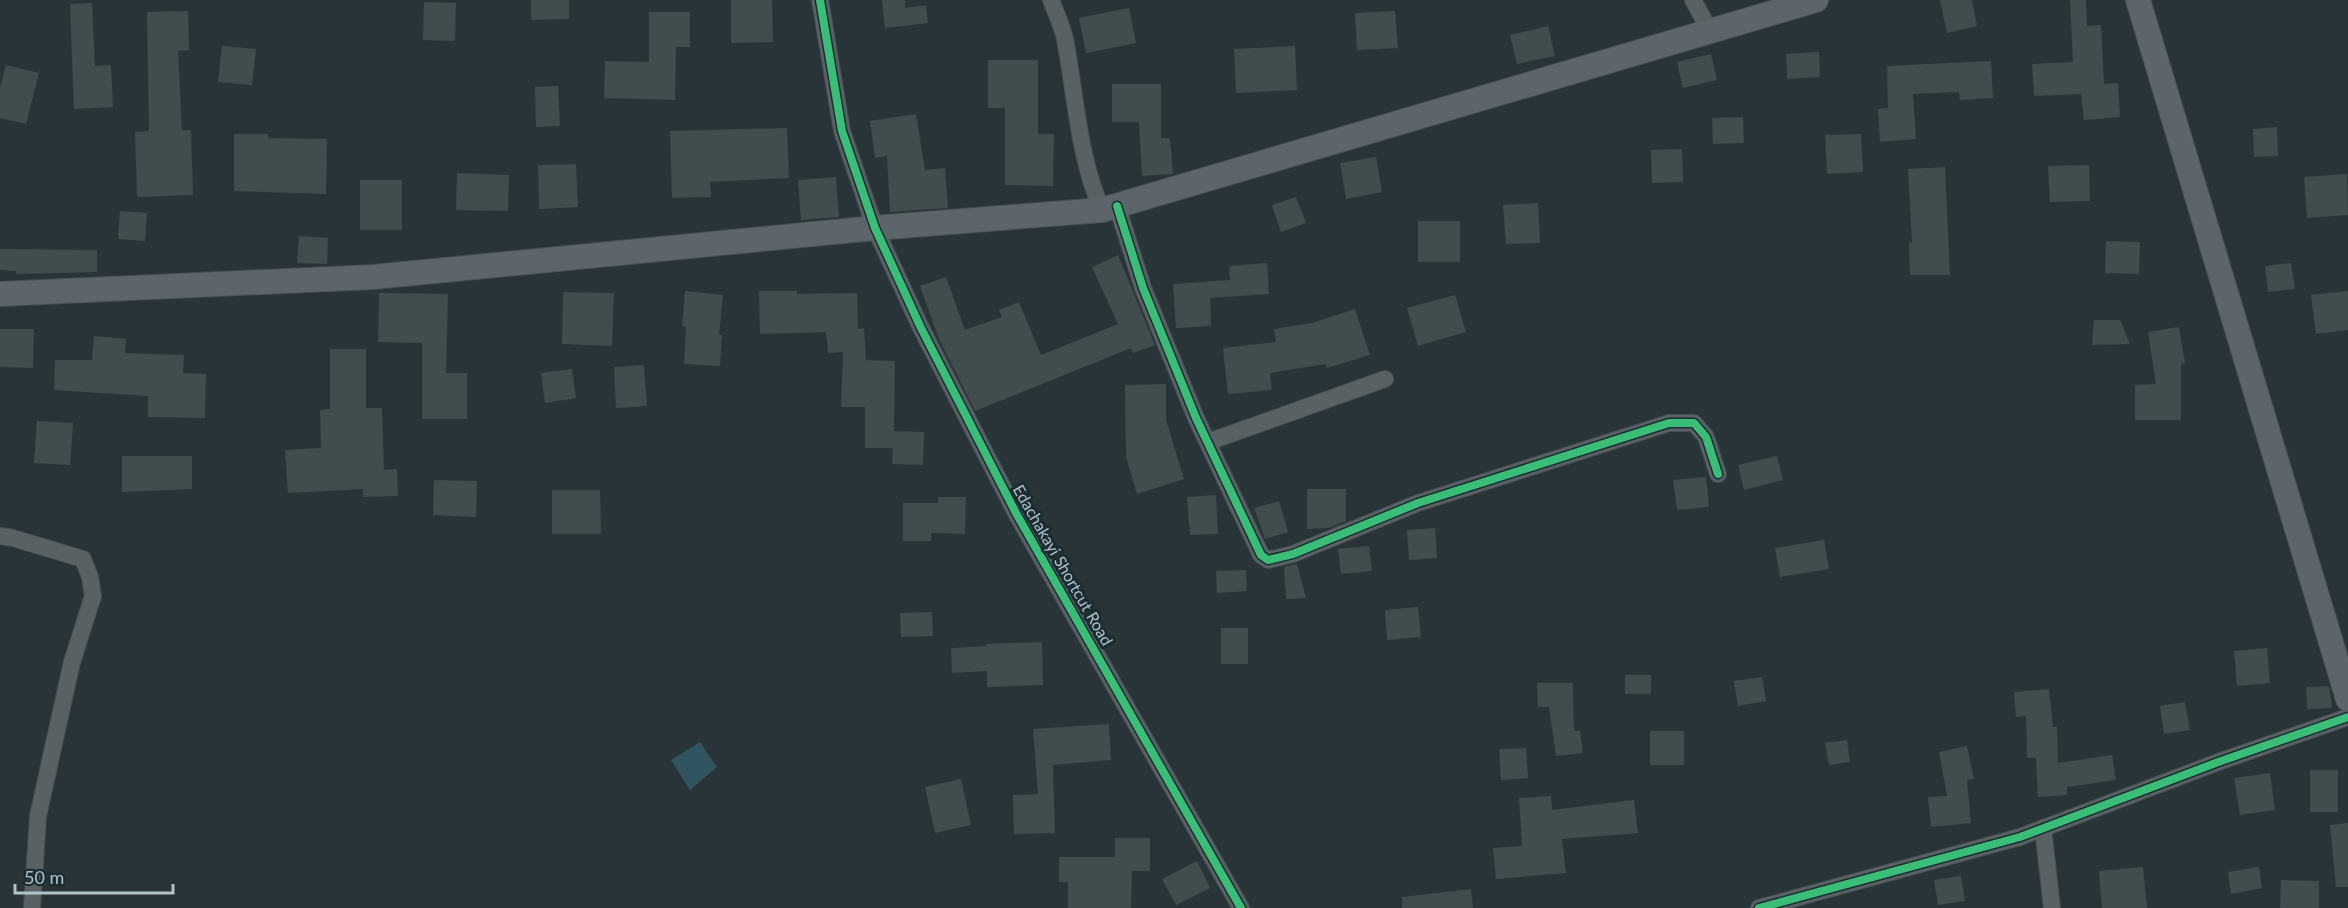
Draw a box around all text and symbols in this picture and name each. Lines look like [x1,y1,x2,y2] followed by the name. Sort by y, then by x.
[1010,481,1117,648] street label: Edachakayi Shortcut Road
[15,857,172,895] scale bar
[24,866,64,888] text: 50 m

